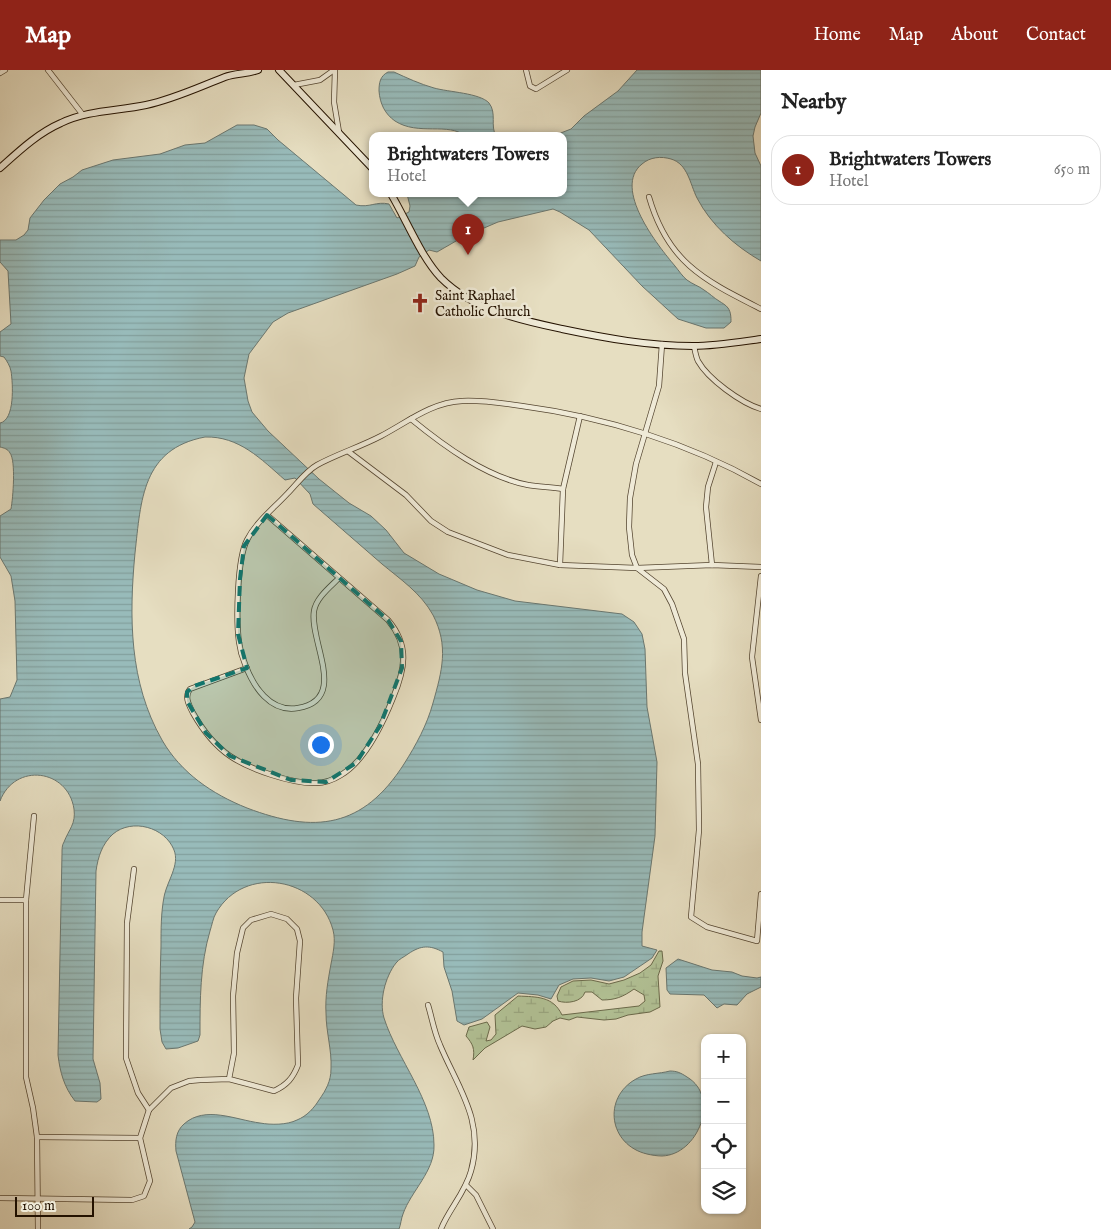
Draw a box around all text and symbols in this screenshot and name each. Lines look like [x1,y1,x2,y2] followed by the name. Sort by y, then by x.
[25,20,71,51] text: Map
[814,24,861,47] text: Home
[889,24,923,47] text: Map
[951,24,998,47] text: About
[1026,24,1086,47] text: Contact
[781,89,846,116] text: Nearby
[369,132,567,197] popup
[387,143,549,167] text: Brightwaters Towers
[829,148,991,172] text: Brightwaters Towers
[795,160,801,180] text: 1
[1054,160,1090,180] text: 650 m
[387,167,426,187] text: Hotel
[829,172,868,192] text: Hotel
[452,214,484,255] pin: 1
[435,287,531,321] place label: Saint Raphael Catholic Church
[409,292,431,314] church icon: Saint Raphael Catholic Church
[308,732,334,758] your location
[701,1034,746,1214] map controls
[701,1034,746,1079] button: +
[701,1079,746,1124] button: −
[701,1124,746,1169] button: locate
[701,1169,746,1214] button: layers
[15,1194,94,1217] scale bar
[22,1197,55,1215] text: 100 m

